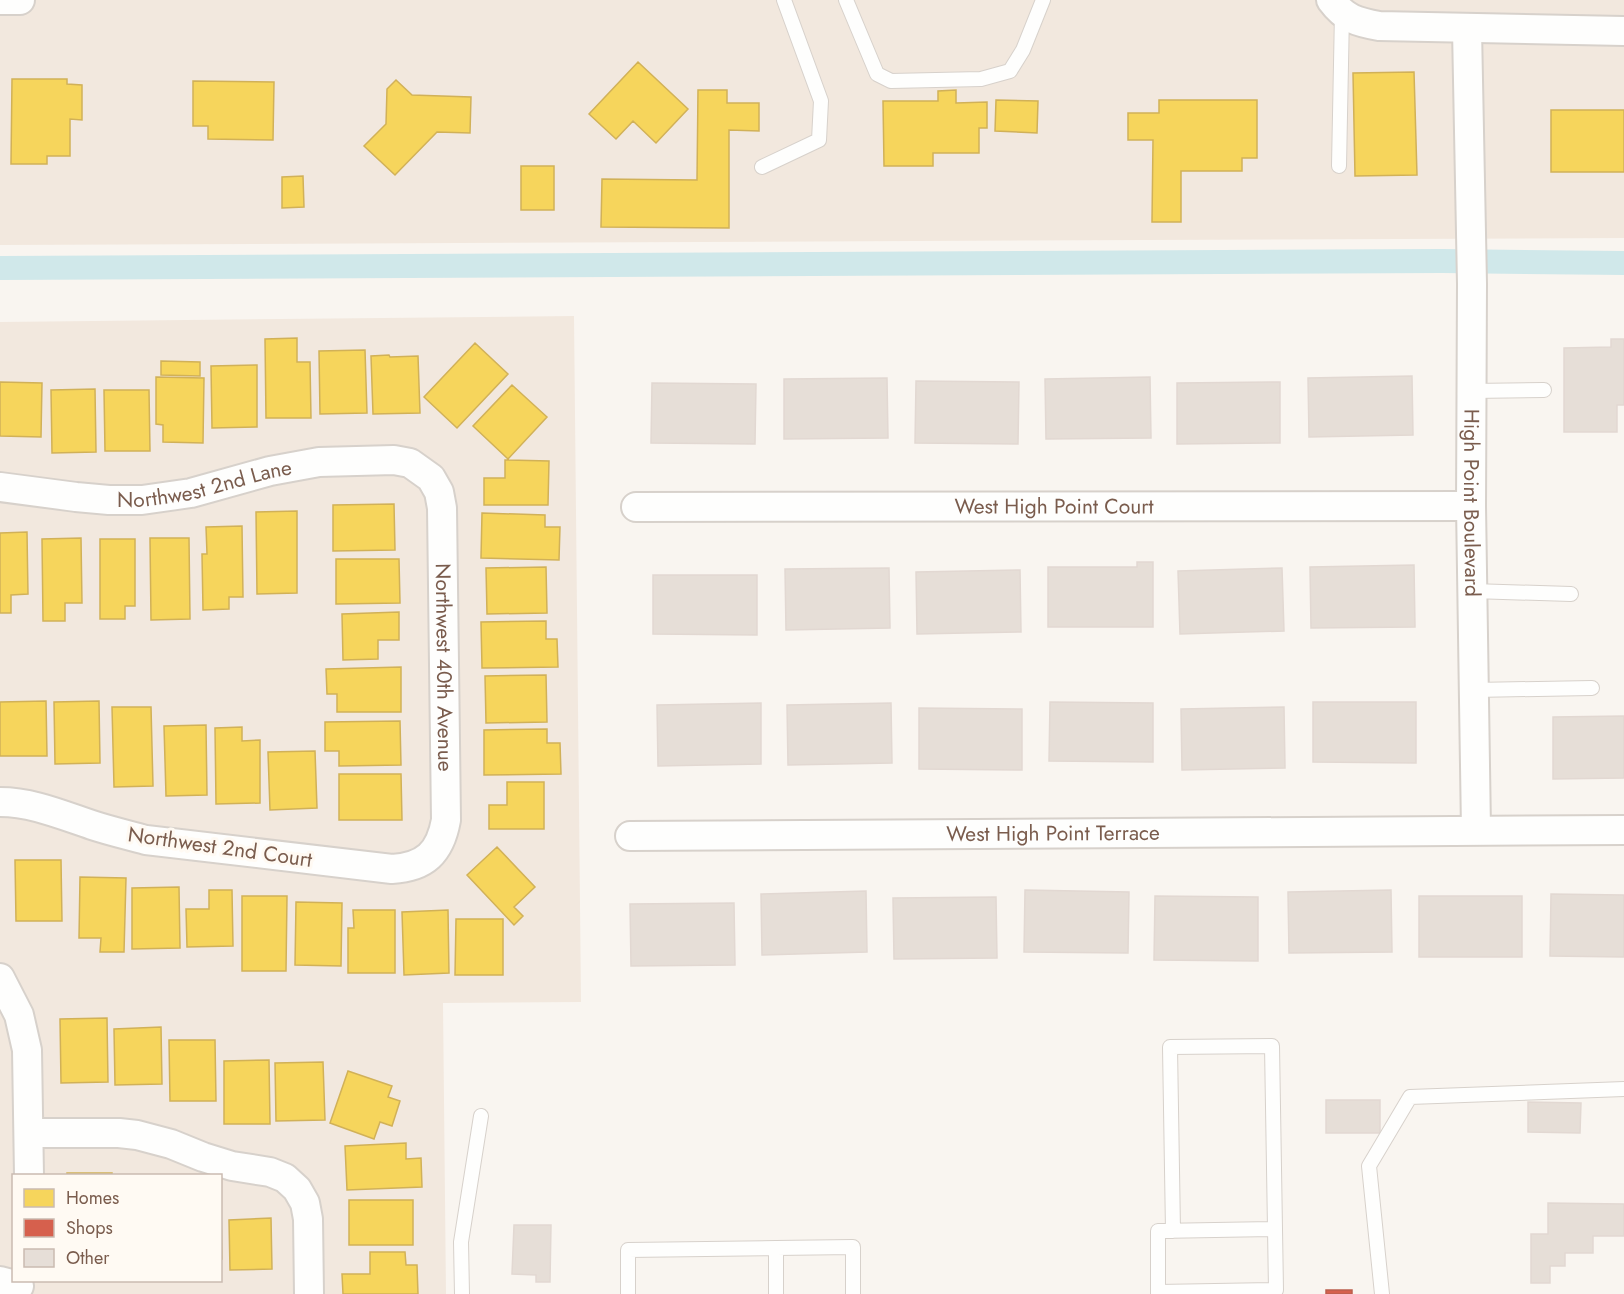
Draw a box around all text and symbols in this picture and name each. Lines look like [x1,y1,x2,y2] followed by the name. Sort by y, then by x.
[1456,409,1487,597] street label: High Point Boulevard
[117,452,294,515] street label: Northwest 2nd Lane
[955,491,1153,522] street label: West High Point Court
[428,563,460,772] street label: Northwest 40th Avenue
[946,818,1160,849] street label: West High Point Terrace
[126,819,314,875] street label: Northwest 2nd Court
[12,1174,222,1282] legend
[66,1185,119,1211] text: Homes
[66,1215,113,1241] text: Shops
[66,1245,110,1271] text: Other

